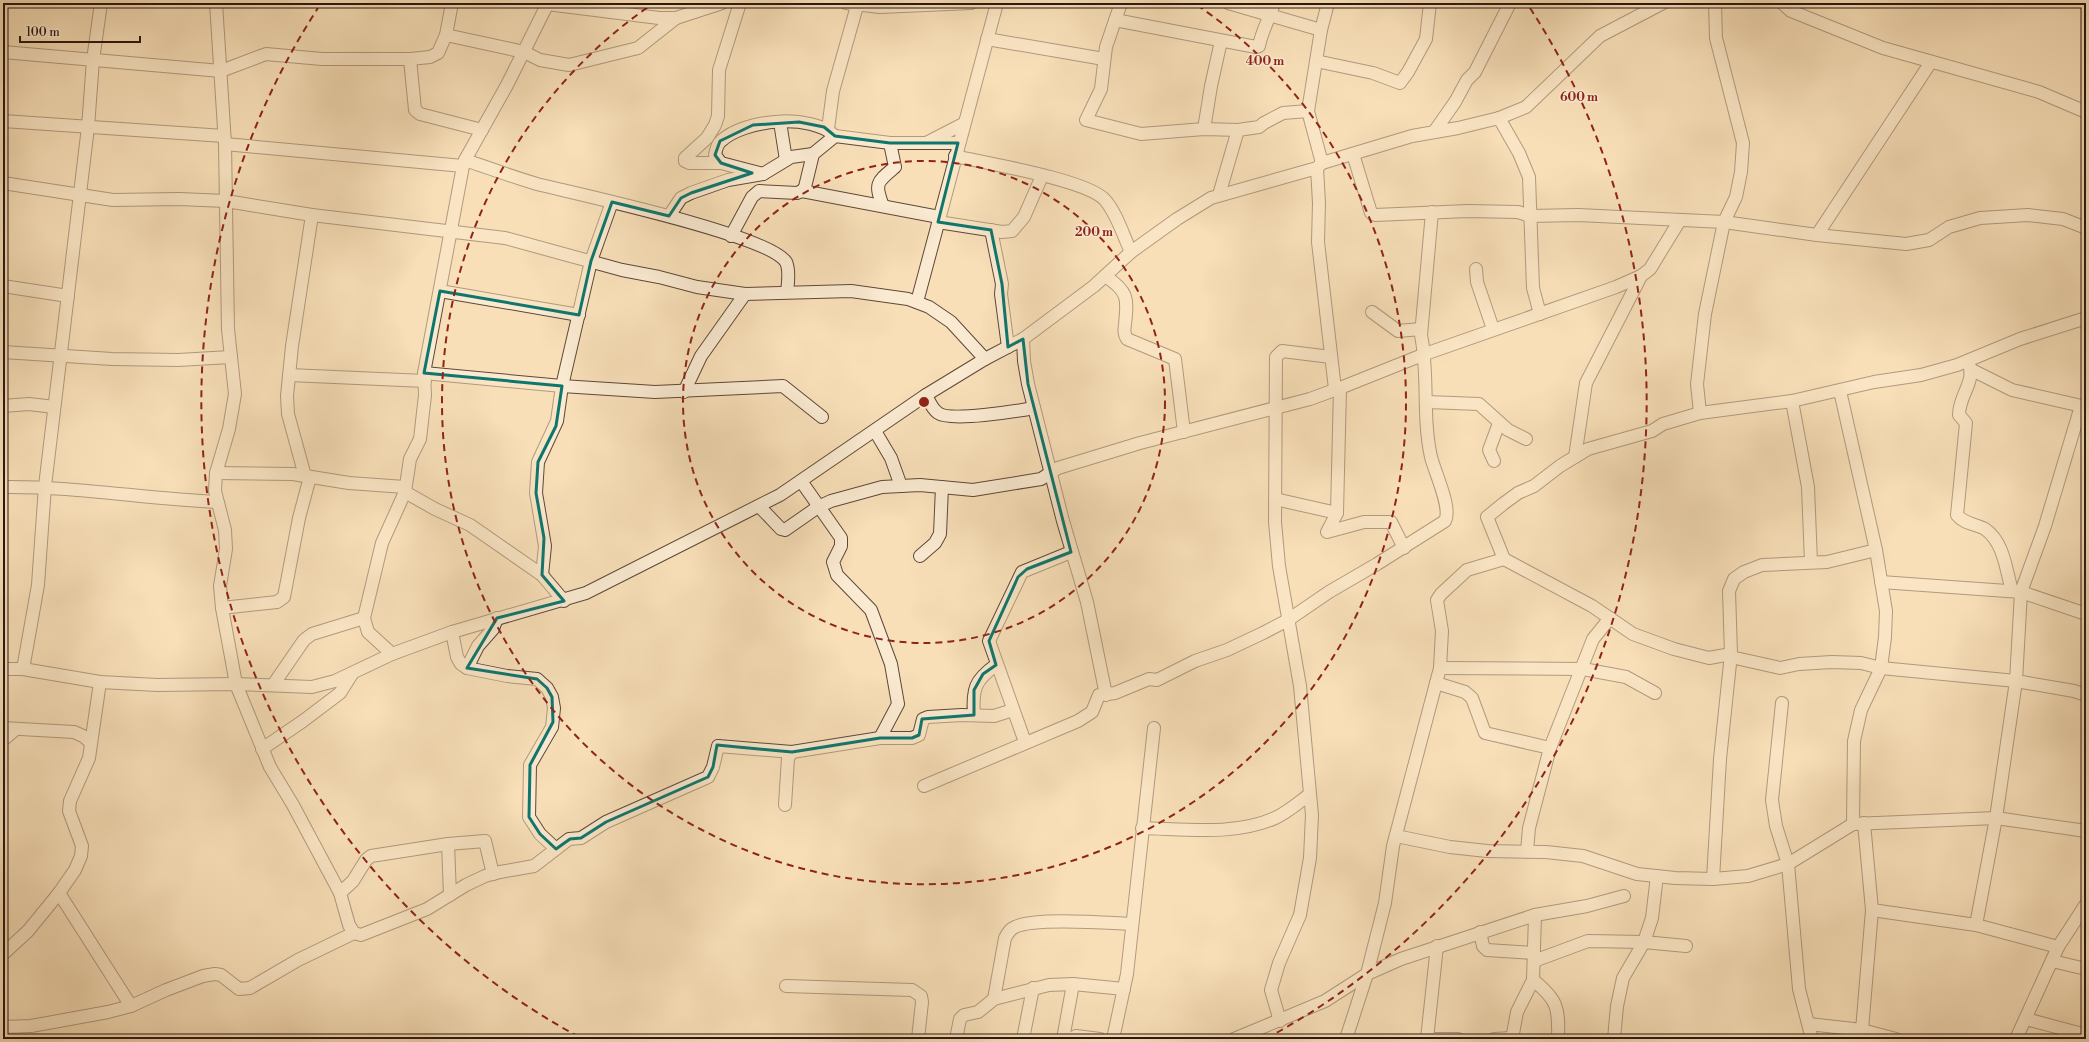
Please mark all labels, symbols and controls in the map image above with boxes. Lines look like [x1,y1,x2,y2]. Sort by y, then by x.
scale bar [20,18,140,44]
text: 100 m [26,25,60,40]
text: 400 m [1246,54,1284,69]
text: 600 m [1560,90,1598,105]
text: 200 m [1075,225,1113,240]
centre of rings [917,395,931,409]

